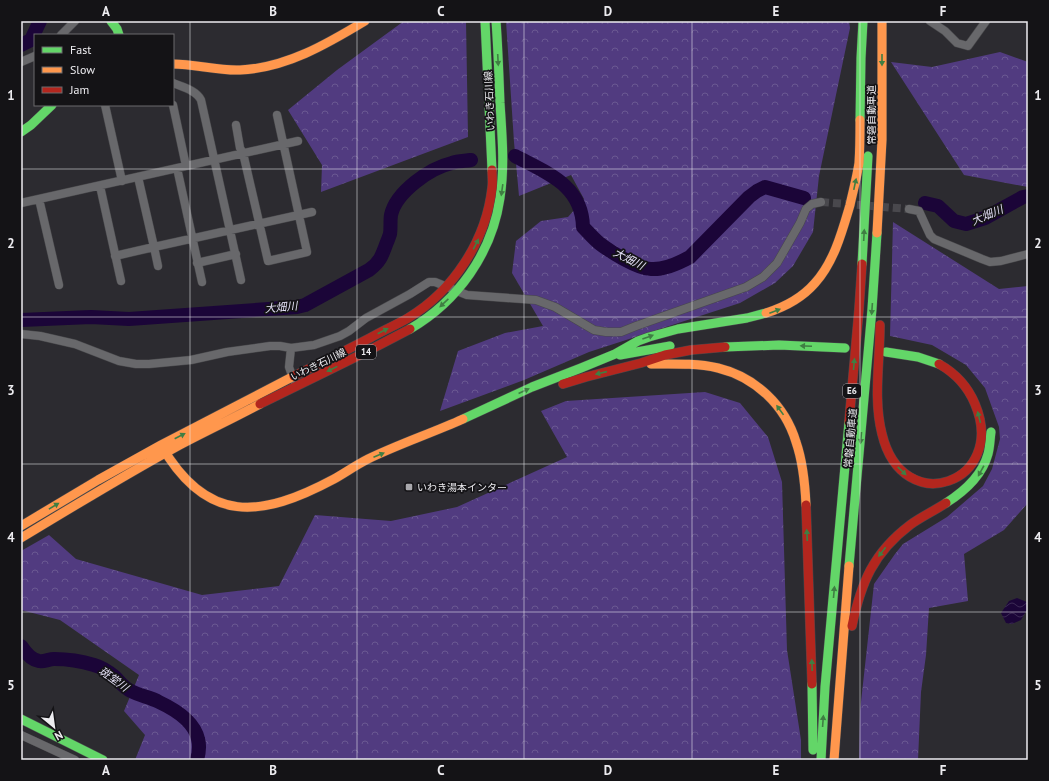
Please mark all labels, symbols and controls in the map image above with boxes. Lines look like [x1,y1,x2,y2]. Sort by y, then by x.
text: A [102,3,110,20]
text: B [269,3,277,20]
text: C [437,3,445,20]
text: D [604,3,612,20]
text: E [773,3,780,20]
text: F [940,3,947,20]
legend [34,34,174,106]
text: Fast [70,42,91,57]
one-way arrow [495,54,502,66]
one-way arrow [879,54,885,67]
text: Slow [70,62,95,77]
street label: いわき石川線 [481,71,498,131]
text: Jam [69,82,89,97]
street label: 常磐自動車道 [865,85,878,145]
text: 1 [7,87,15,104]
text: 1 [1034,87,1042,104]
one-way arrow [853,177,859,190]
one-way arrow [498,184,505,196]
water label: 大畑川 [969,202,1006,228]
one-way arrow [860,229,867,241]
text: 2 [7,235,15,252]
text: 2 [1034,235,1042,252]
one-way arrow [472,238,479,250]
water label: 大畑川 [611,245,648,273]
water label: 大畑川 [264,299,299,315]
one-way arrow [439,299,449,308]
one-way arrow [869,303,876,315]
one-way arrow [769,307,781,313]
one-way arrow [377,328,388,334]
one-way arrow [642,334,654,340]
one-way arrow [799,343,812,349]
street label: いわき石川線 [288,345,348,383]
road number: 14 [356,345,376,359]
one-way arrow [851,358,858,370]
one-way arrow [327,366,338,372]
one-way arrow [594,370,606,376]
text: 3 [7,382,15,399]
text: 3 [1034,382,1042,399]
road number: E6 [843,384,861,398]
one-way arrow [518,388,530,394]
one-way arrow [776,405,784,415]
street label: 常磐自動車道 [841,408,860,468]
one-way arrow [976,411,982,423]
one-way arrow [174,432,186,439]
one-way arrow [858,432,865,445]
one-way arrow [374,452,385,458]
one-way arrow [978,465,984,477]
one-way arrow [897,466,907,476]
place label: いわき湯本インター [417,481,507,494]
marker: いわき湯本インター [404,482,414,492]
one-way arrow [49,502,59,510]
text: 4 [7,529,15,546]
one-way arrow [803,529,810,541]
text: 4 [1034,529,1042,546]
one-way arrow [877,547,886,558]
one-way arrow [830,585,837,598]
one-way arrow [808,659,815,671]
water label: 斑堂川 [97,664,132,695]
text: 5 [7,677,15,694]
text: 5 [1034,677,1042,694]
north arrow [34,707,74,747]
one-way arrow [820,715,827,727]
text: N [52,728,65,744]
text: A [102,762,110,779]
text: B [269,762,277,779]
text: C [437,762,445,779]
text: D [604,762,612,779]
text: E [773,762,780,779]
text: F [940,762,947,779]

